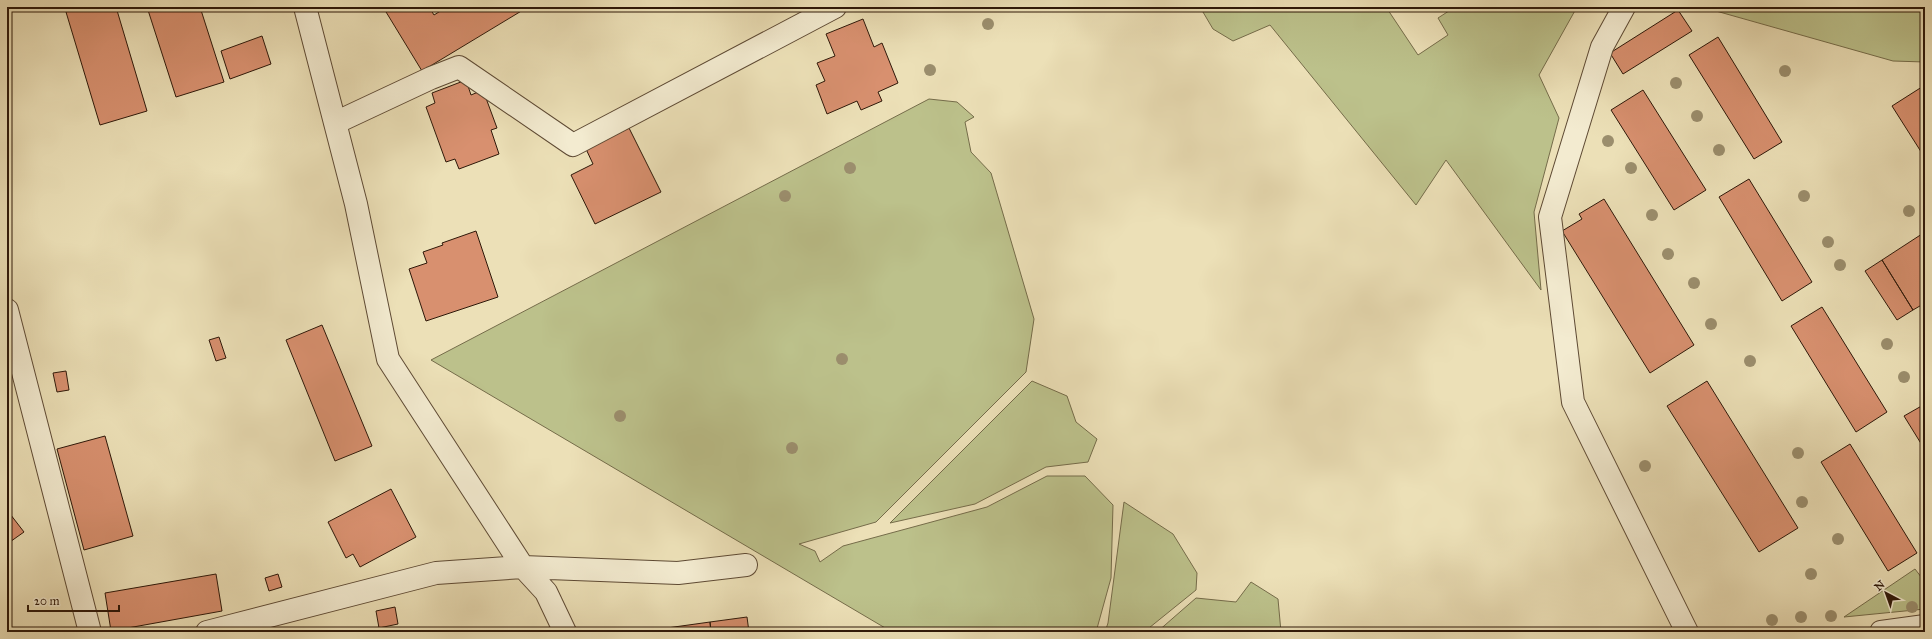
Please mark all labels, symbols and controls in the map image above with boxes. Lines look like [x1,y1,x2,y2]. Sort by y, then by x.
north arrow [1866,573,1906,613]
text: N [1872,577,1888,594]
scale bar [28,587,119,613]
text: 20 m [34,594,60,608]

